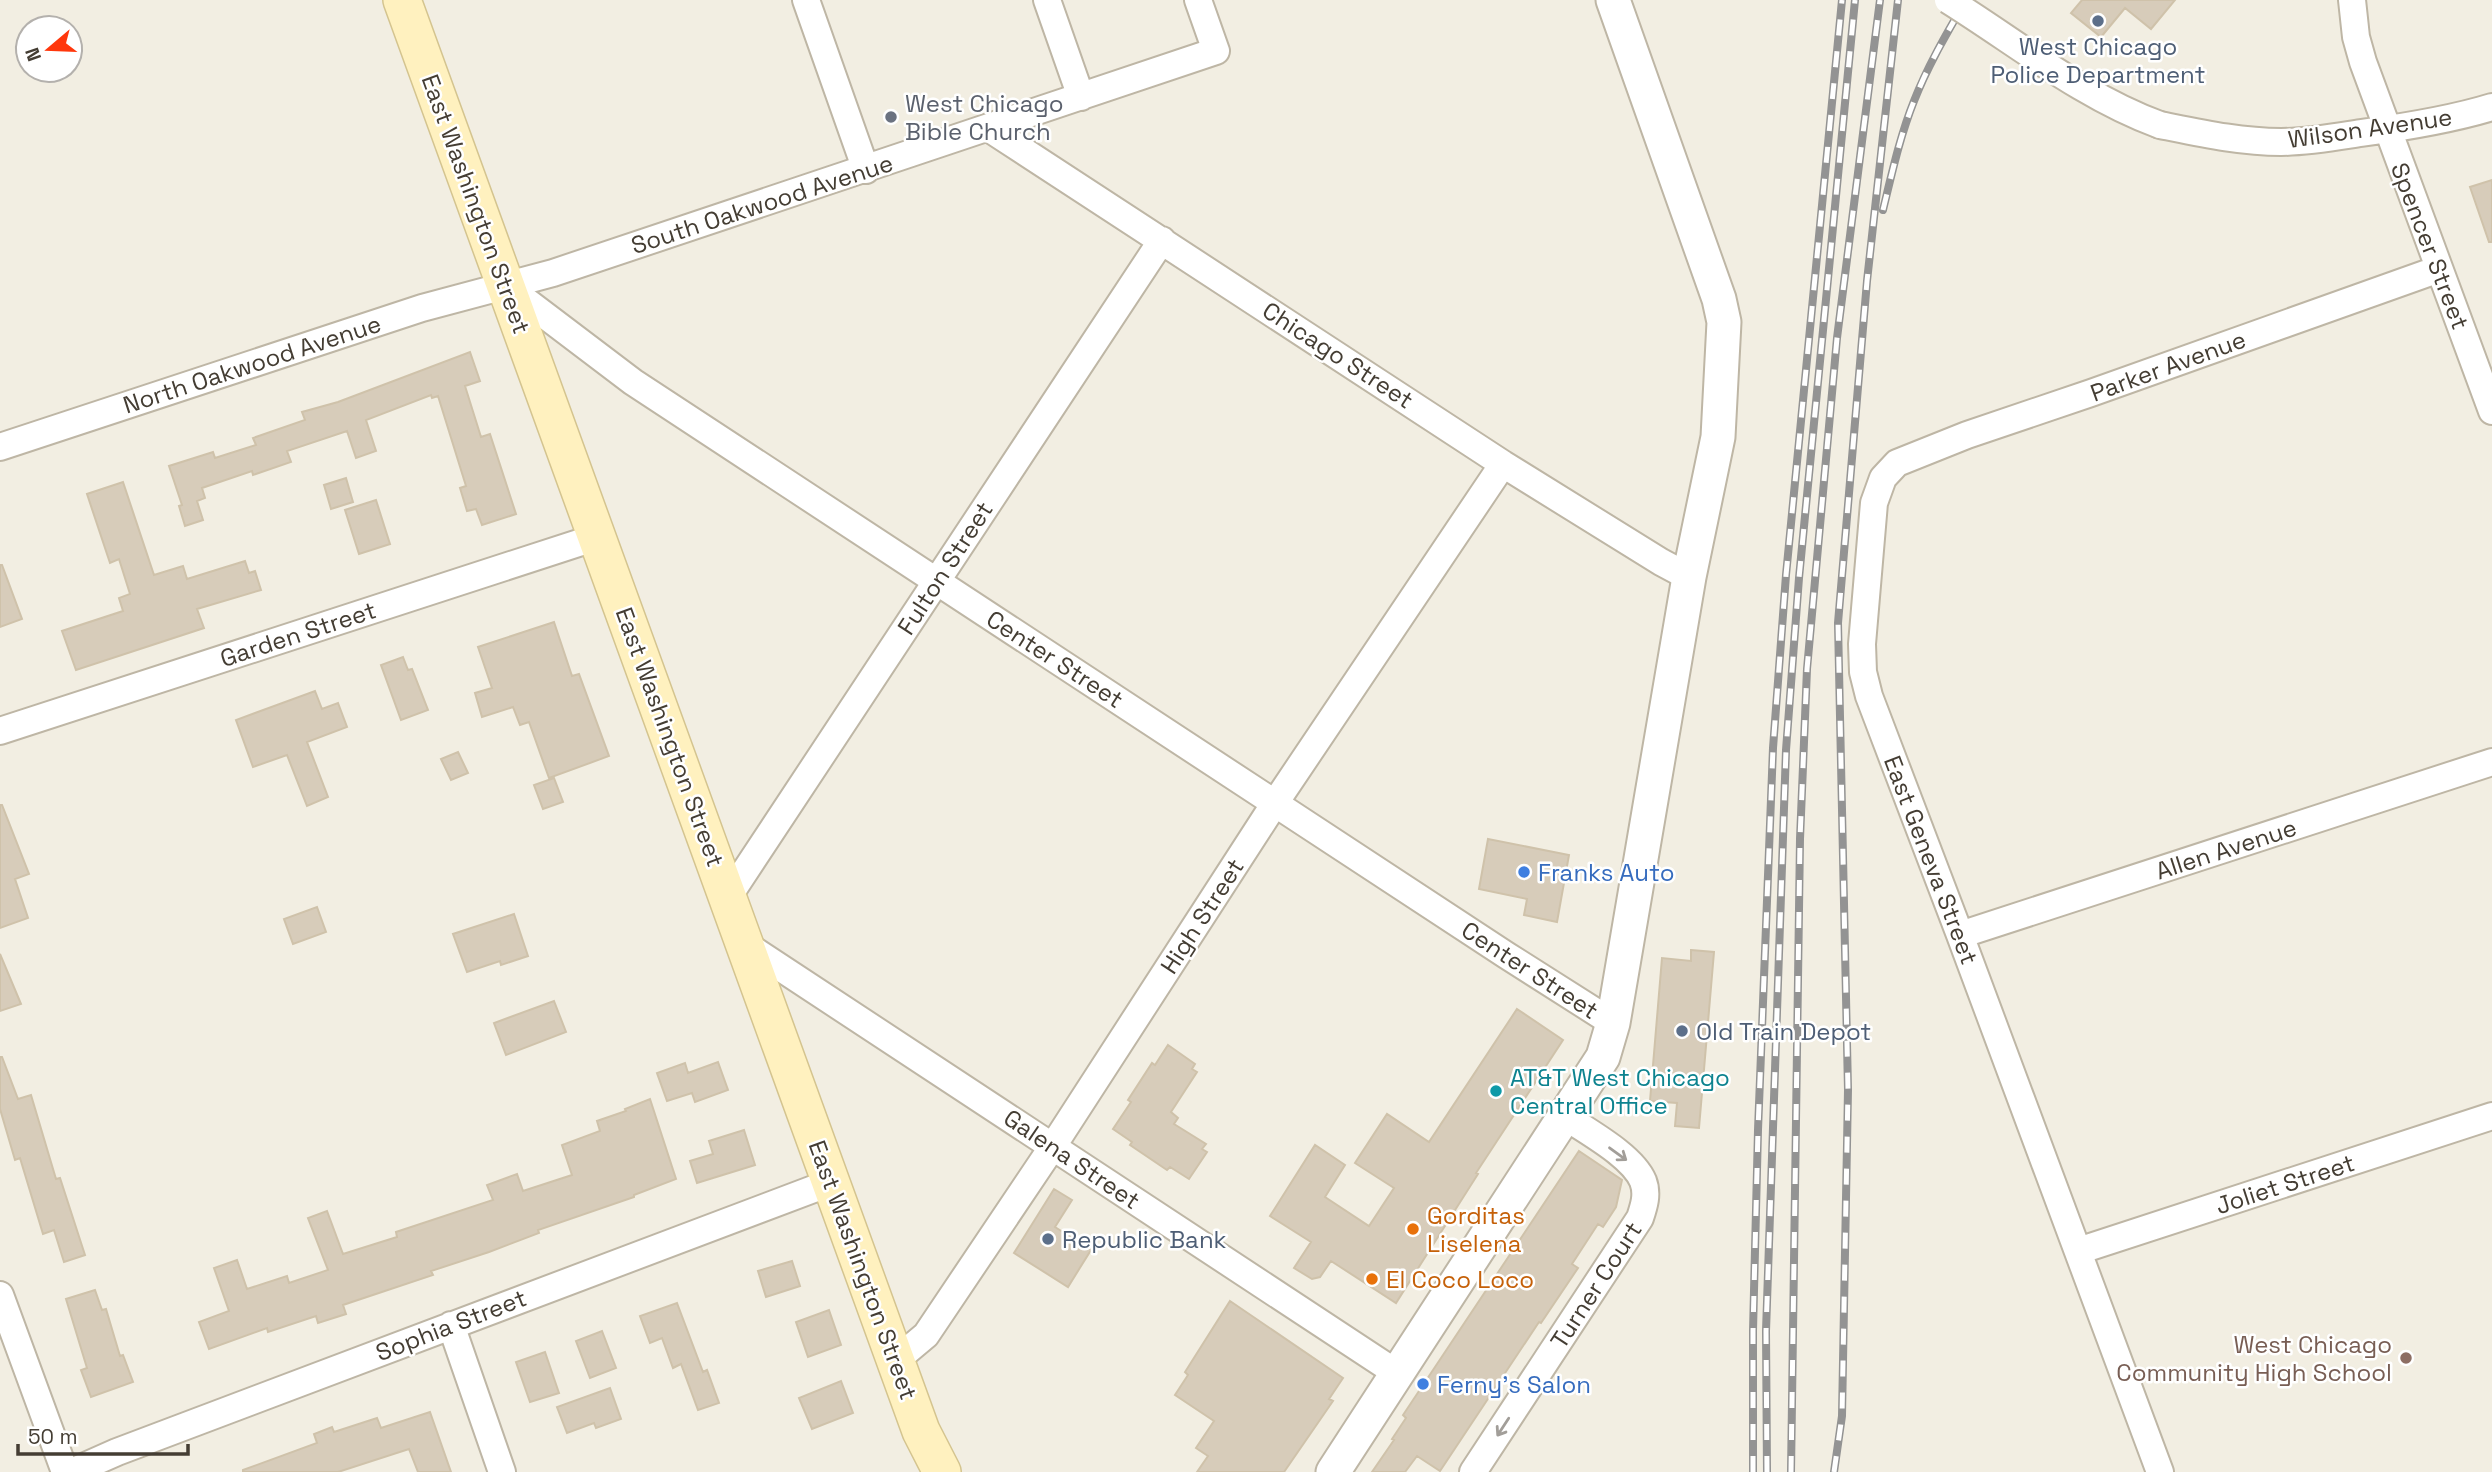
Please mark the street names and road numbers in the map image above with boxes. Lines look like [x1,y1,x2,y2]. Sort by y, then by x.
street label: East Washington Street [415,70,537,338]
street label: Wilson Avenue [2286,101,2454,155]
street label: South Oakwood Avenue [627,147,897,261]
street label: Spencer Street [2384,158,2476,334]
street label: Chicago Street [1257,295,1419,415]
street label: North Oakwood Avenue [119,308,385,420]
street label: Parker Avenue [2086,324,2250,408]
street label: Fulton Street [890,495,1000,641]
street label: Garden Street [216,594,380,674]
street label: East Washington Street [609,603,731,871]
street label: Center Street [981,603,1129,715]
street label: East Geneva Street [1877,751,1985,969]
street label: Allen Avenue [2152,812,2300,886]
street label: High Street [1153,853,1251,979]
street label: Center Street [1456,914,1604,1026]
street label: Galena Street [998,1102,1146,1216]
street label: East Washington Street [802,1136,924,1404]
street label: Joliet Street [2211,1147,2359,1221]
street label: Turner Court [1543,1216,1649,1354]
street label: Sophia Street [371,1282,531,1368]

